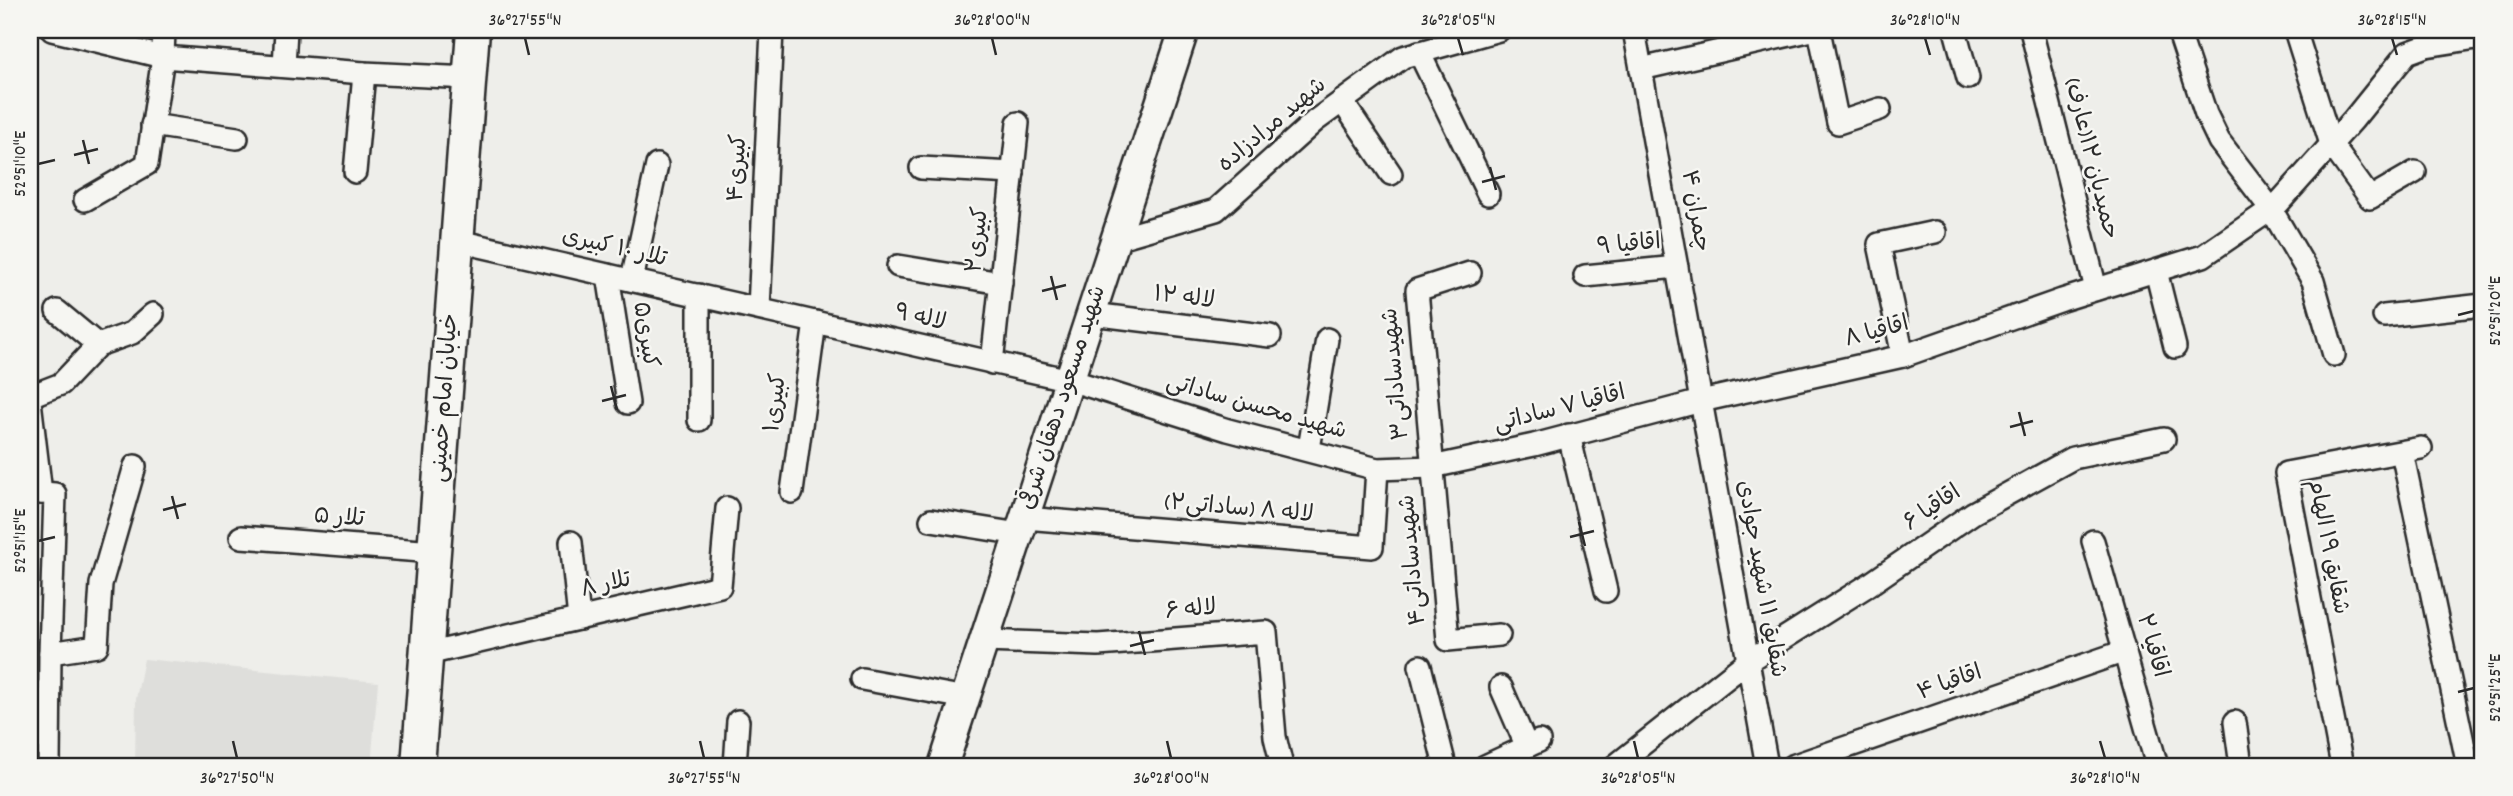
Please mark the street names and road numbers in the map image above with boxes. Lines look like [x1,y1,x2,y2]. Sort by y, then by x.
street label: شهید مرادزاده [1211,71,1335,181]
street label: حمیدیان ۱۲(عارف) [2054,75,2126,243]
street label: کبیری۴ [721,133,757,203]
street label: چمران ۴ [1671,168,1717,254]
street label: کبیری۲ [959,205,999,275]
street label: تلار ۱۰ کبیری [558,221,670,277]
street label: اقاقیا ۹ [1596,227,1662,265]
street label: لاله ۱۲ [1151,279,1217,319]
street label: شهید مسعود دهقان شرقی [1011,281,1116,514]
street label: لاله ۹ [891,297,949,341]
street label: کبیری۵ [622,300,666,371]
street label: شهیدساداتی۳ [1375,306,1419,442]
street label: اقاقیا ۸ [1841,309,1913,357]
street label: خیابان امام خمینی [424,312,468,484]
street label: شهید محسن ساداتی [1162,366,1350,450]
street label: کبیری۱ [757,372,797,434]
street label: اقاقیا ۷ ساداتی [1491,378,1629,442]
street label: شقایق ۱۹ الهام [2298,476,2356,618]
street label: شقایق ۱۱ شهید جوادی [1726,478,1794,680]
street label: اقاقیا ۶ [1897,478,1969,540]
street label: لاله ۸ (ساداتی۲) [1163,487,1315,533]
street label: شهیدساداتی۴ [1392,493,1436,627]
street label: تلار ۵ [312,501,366,537]
street label: تلار ۸ [577,564,635,608]
street label: لاله ۶ [1164,592,1218,630]
street label: اقاقیا ۲ [2126,610,2176,682]
street label: اقاقیا ۴ [1913,658,1987,710]

